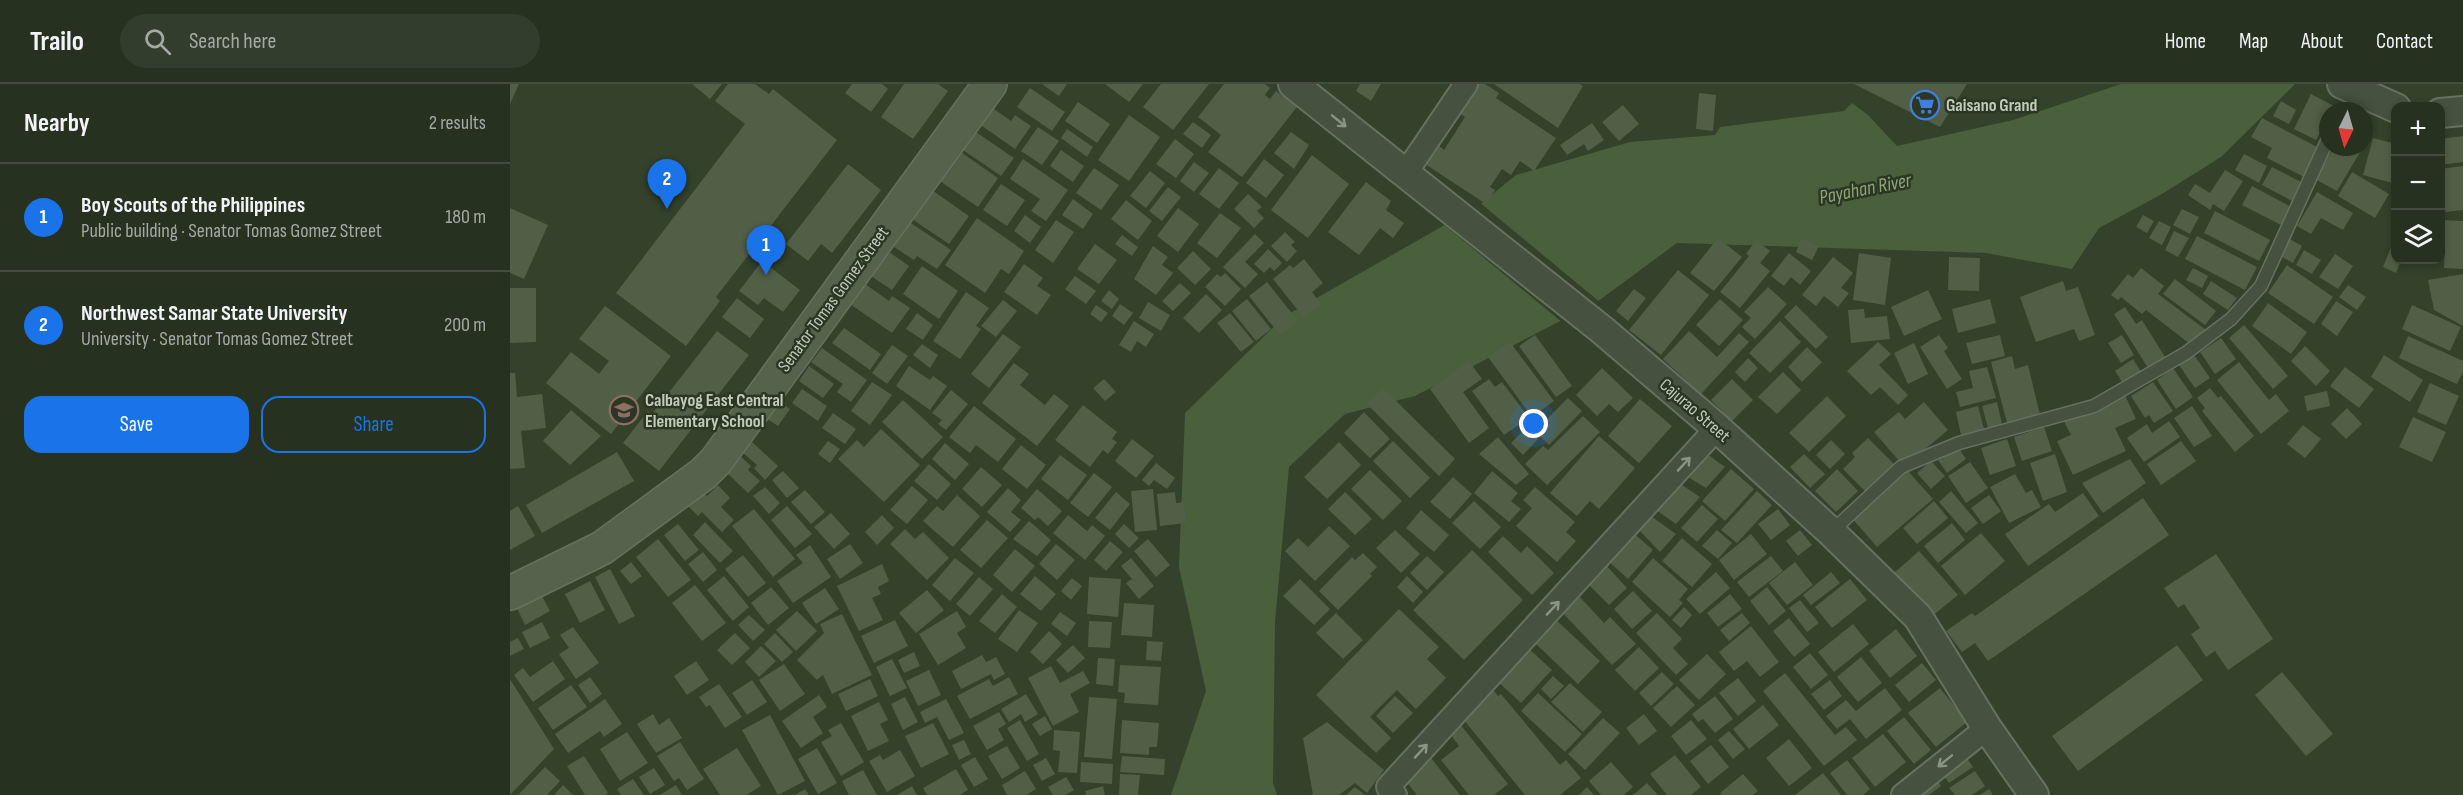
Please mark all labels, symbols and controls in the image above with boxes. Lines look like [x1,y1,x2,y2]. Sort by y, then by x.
search box [120,14,540,68]
text: Trailo [30,25,84,58]
icon: search [141,25,174,58]
text: Search here [189,28,276,55]
text: Home [2165,29,2206,54]
text: Map [2239,29,2268,54]
text: About [2301,29,2343,54]
text: Contact [2376,29,2433,54]
supermarket icon: Gaisano Grand [1909,89,1941,121]
place label: Gaisano Grand [1946,95,2037,116]
north arrow [2319,102,2373,156]
map controls [2391,102,2445,264]
button: + [2391,102,2445,156]
text: Nearby [24,108,90,139]
text: 2 results [429,111,486,135]
one-way arrow [1331,114,1347,127]
button: − [2391,156,2445,210]
pin: 2 [648,160,686,209]
water label: Payahan River [1817,168,1915,210]
text: Boy Scouts of the Philippines [81,192,305,219]
text: 1 [40,205,47,229]
text: 180 m [445,205,486,229]
button: layers [2391,210,2445,264]
text: Public building · Senator Tomas Gomez Street [81,219,382,243]
street label: Senator Tomas Gomez Street [774,222,893,376]
pin: 1 [746,226,786,275]
text: Northwest Samar State University [81,300,347,327]
text: 2 [39,313,48,337]
text: 200 m [444,313,486,337]
text: University · Senator Tomas Gomez Street [81,327,353,351]
street label: Cajurao Street [1655,374,1734,447]
place label: Calbayog East Central Elementary School [645,390,783,432]
school or university icon: Calbayog East Central Elementary School [608,394,640,426]
button: Save [24,396,249,453]
button: Share [261,396,486,453]
your location [1519,409,1548,438]
one-way arrow [1677,457,1691,472]
one-way arrow [1545,601,1559,616]
one-way arrow [1414,744,1428,759]
one-way arrow [1937,755,1953,768]

